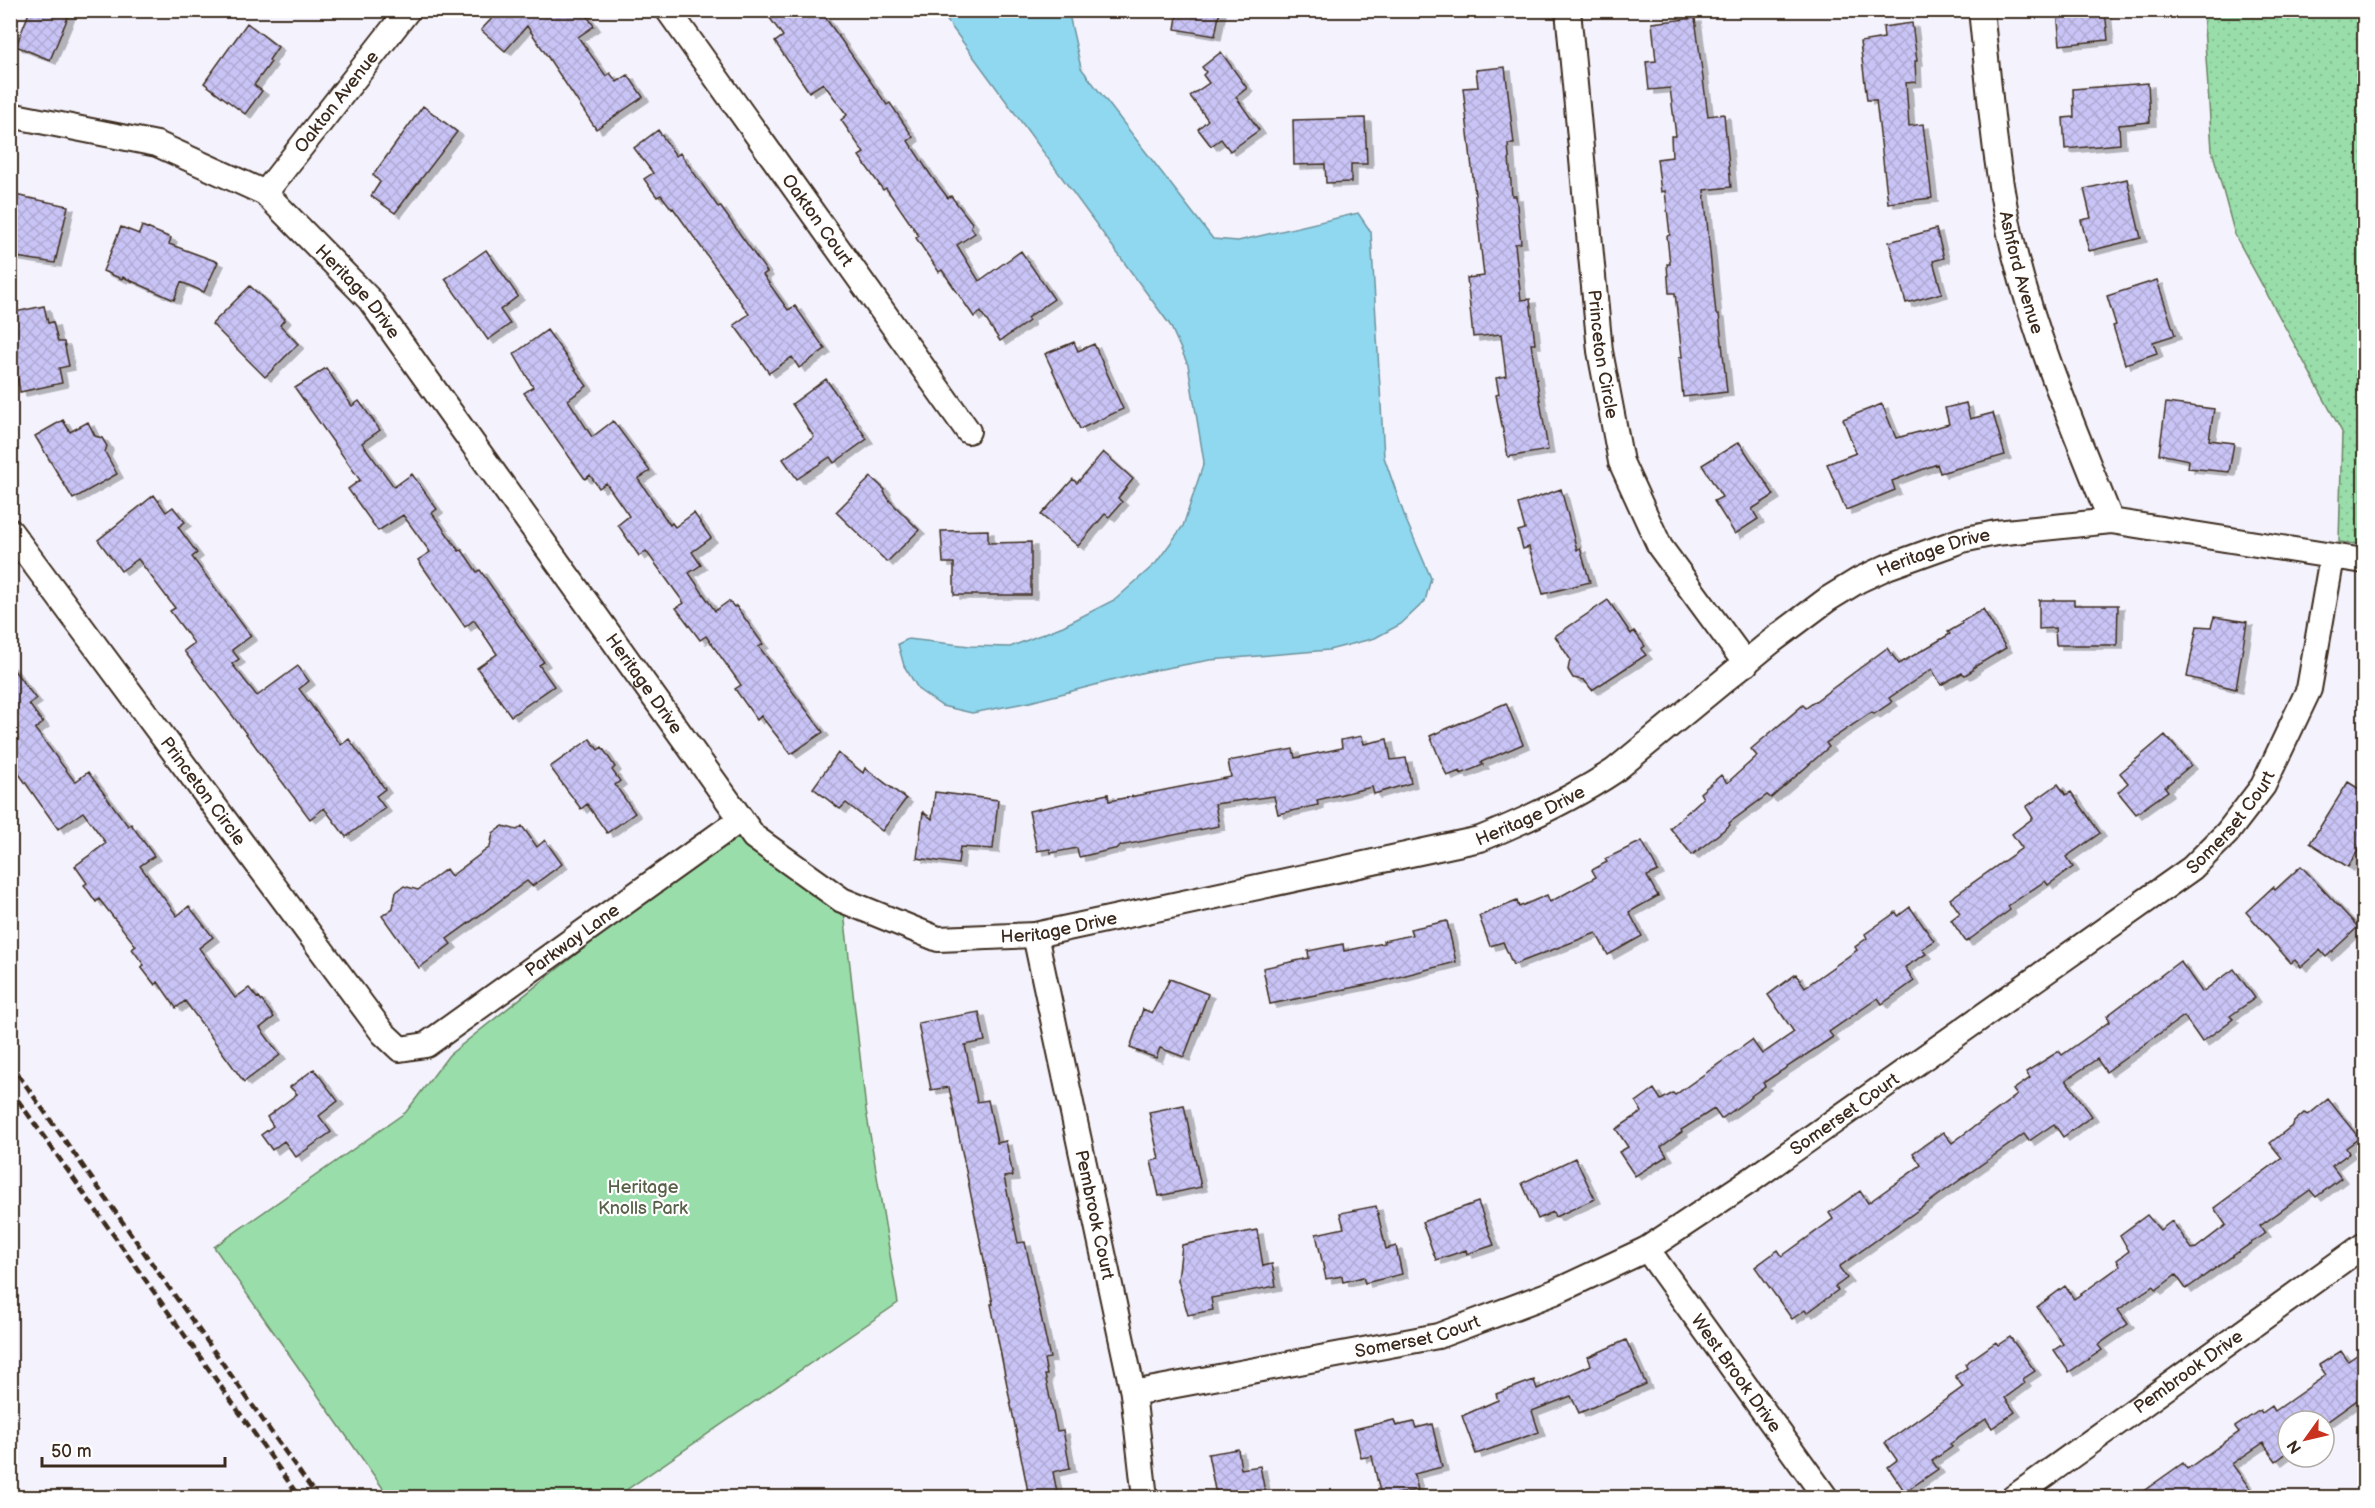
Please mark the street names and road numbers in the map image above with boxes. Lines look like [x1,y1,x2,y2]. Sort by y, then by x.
street label: Oakton Avenue [290,46,383,157]
street label: Oakton Court [777,170,858,271]
street label: Ashford Avenue [1995,209,2048,337]
street label: Heritage Drive [311,241,404,343]
street label: Princeton Circle [1583,289,1623,421]
street label: Heritage Drive [1874,524,1992,581]
street label: Heritage Drive [601,630,687,738]
street label: Princeton Circle [156,733,250,850]
street label: Somerset Court [2182,767,2280,879]
street label: Heritage Drive [1473,781,1589,851]
street label: Parkway Lane [521,899,624,981]
street label: Heritage Drive [1000,908,1119,947]
street label: Somerset Court [1786,1069,1904,1160]
street label: Pembrook Court [1070,1148,1119,1282]
street label: West Brook Drive [1686,1310,1786,1437]
street label: Somerset Court [1353,1311,1483,1362]
street label: Pembrook Drive [2130,1326,2247,1418]

